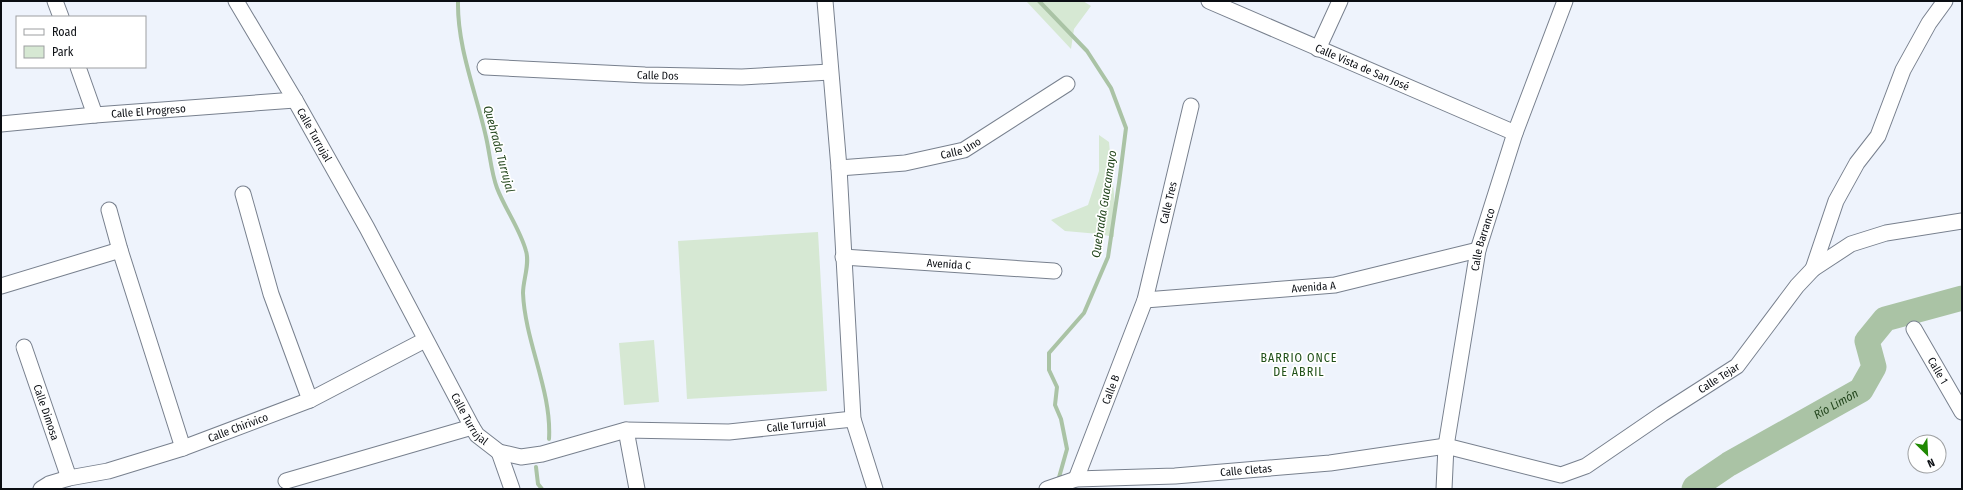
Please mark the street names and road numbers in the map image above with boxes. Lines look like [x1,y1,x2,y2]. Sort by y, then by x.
street label: Calle Vista de San José [1313,42,1411,94]
street label: Calle Dos [637,69,679,83]
street label: Calle El Progreso [111,102,186,121]
street label: Calle Turrujal [294,106,334,164]
street label: Calle Uno [939,135,984,162]
street label: Calle Tres [1157,180,1180,225]
street label: Calle Barranco [1469,206,1498,272]
street label: Avenida C [926,257,972,272]
street label: Avenida A [1291,279,1336,295]
street label: Calle 1 [1925,355,1950,387]
street label: Calle Tejar [1696,360,1742,396]
street label: Calle B [1099,373,1123,406]
street label: Calle Dimosa [30,383,62,442]
street label: Calle Turrujal [448,391,490,448]
street label: Calle Chirivico [206,410,270,445]
street label: Calle Turrujal [766,416,826,435]
street label: Calle Cletas [1220,462,1273,479]

